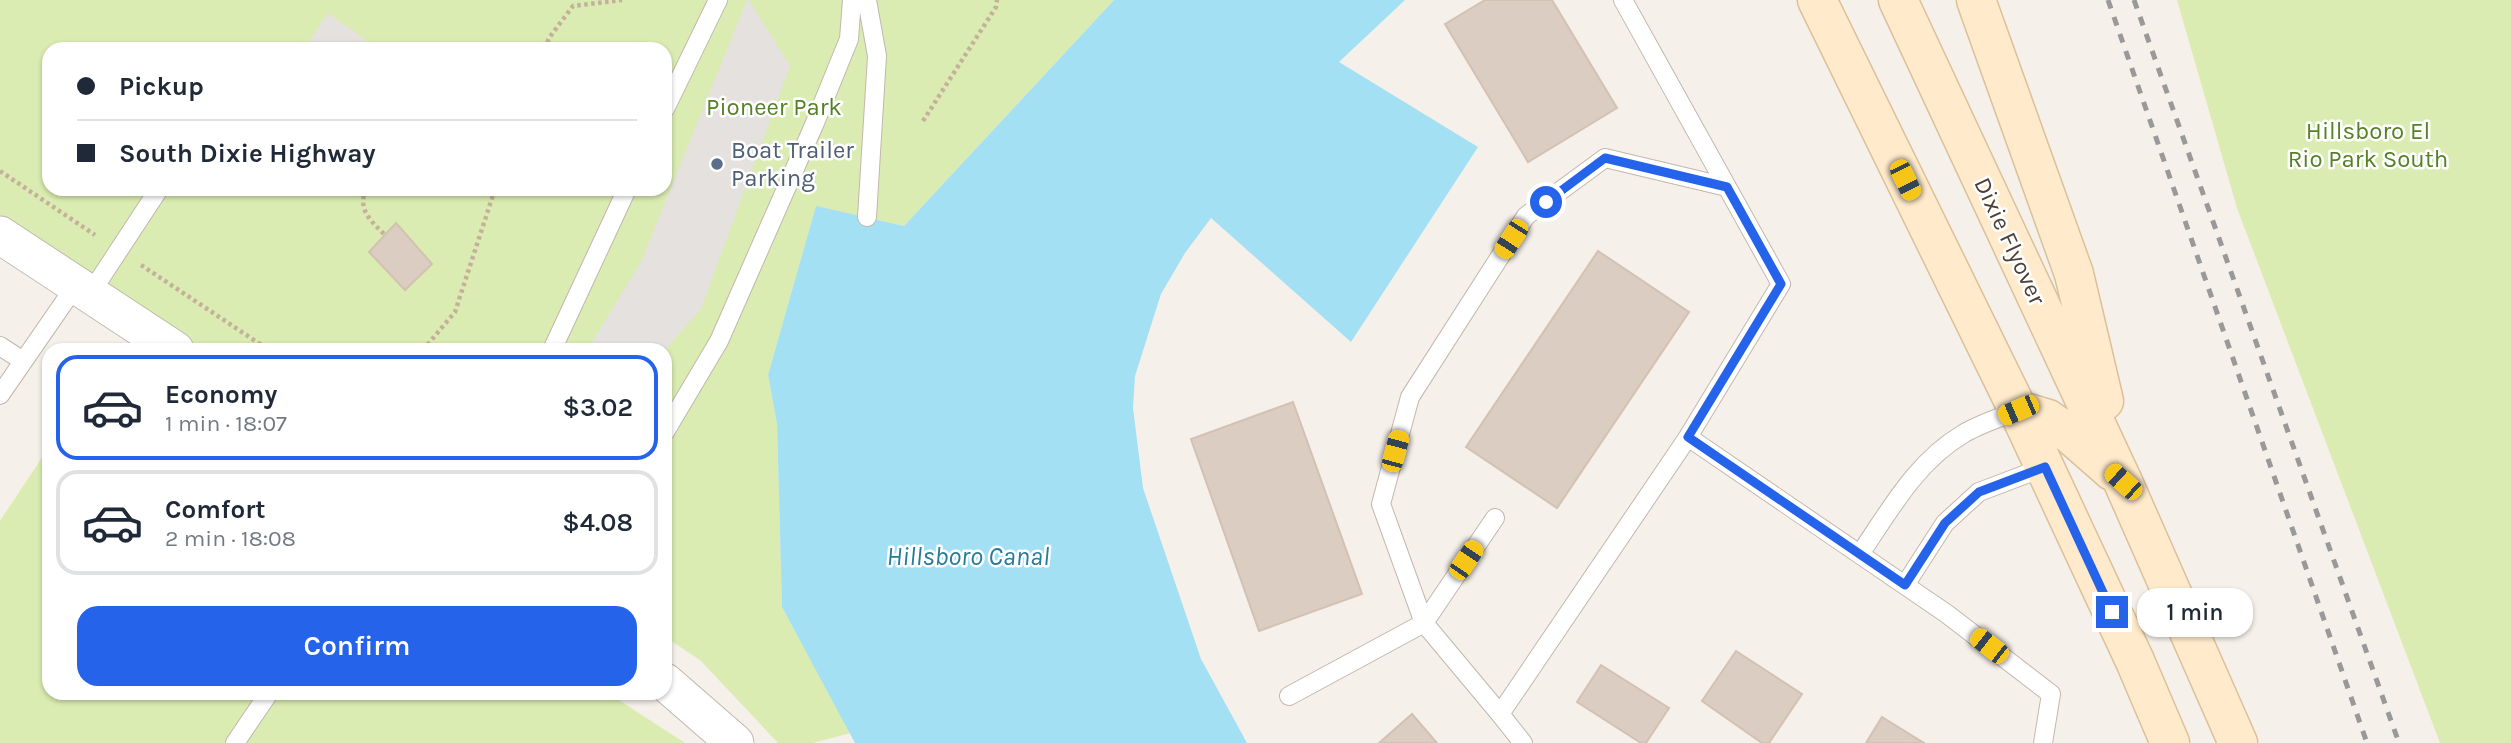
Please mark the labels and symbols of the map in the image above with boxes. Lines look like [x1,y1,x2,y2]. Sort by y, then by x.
park label: Pioneer Park [706,93,842,121]
park label: Hillsboro El Rio Park South [2288,117,2448,173]
place label: Boat Trailer Parking [731,136,854,192]
marker: Boat Trailer Parking [709,156,725,172]
car [1887,157,1924,203]
street label: Dixie Flyover [1968,173,2052,309]
route start [1530,186,1562,218]
car [1491,216,1532,262]
car [1995,392,2042,428]
car [1380,428,1411,474]
car [2101,460,2146,504]
car [1446,537,1487,583]
water label: Hillsboro Canal [887,541,1049,572]
callout: 1 min [2136,588,2252,636]
route end [2096,596,2128,628]
car [1966,625,2013,667]

